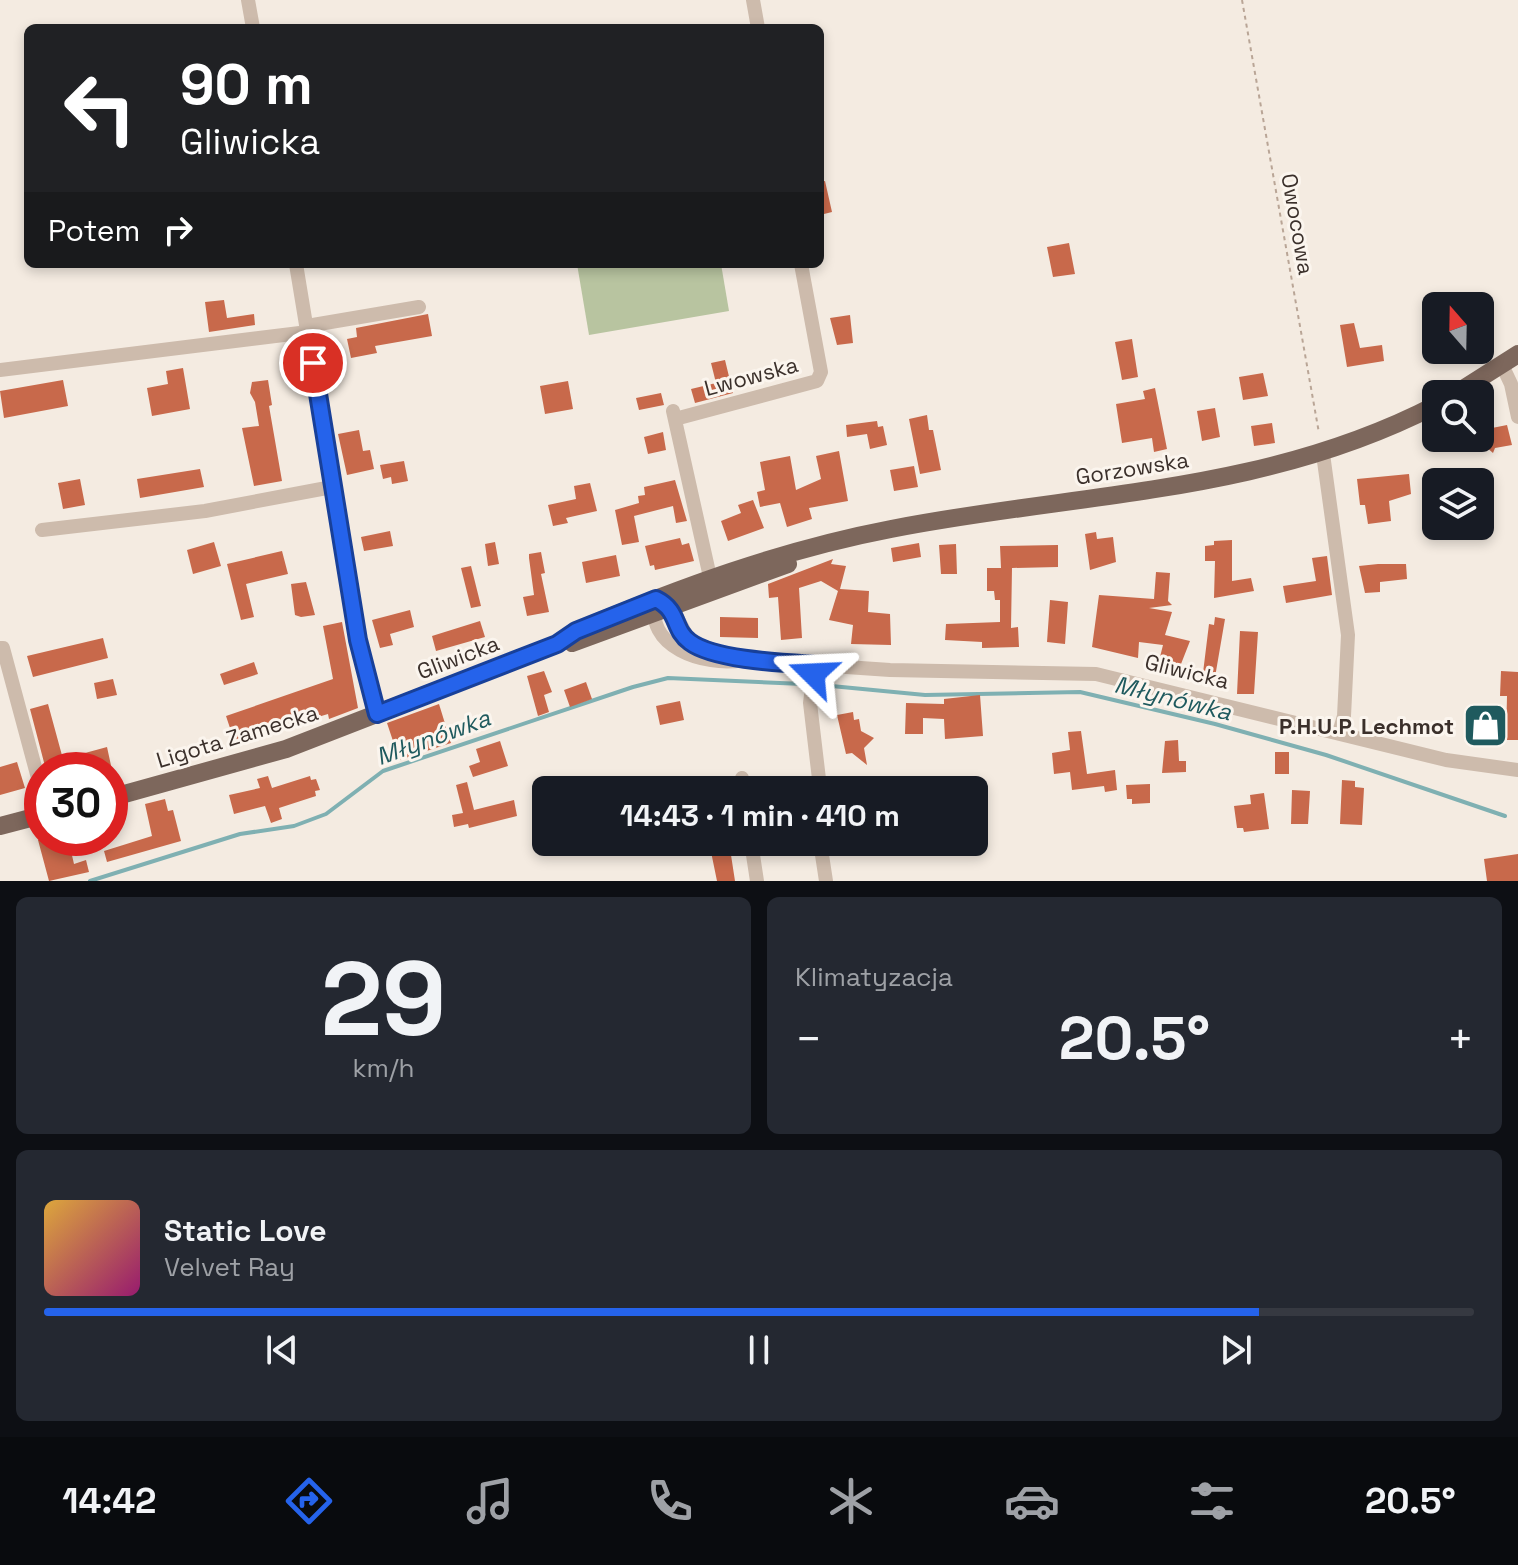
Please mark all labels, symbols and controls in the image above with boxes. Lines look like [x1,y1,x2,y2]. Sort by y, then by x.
text: 90 m [180,49,313,120]
icon: left [48,56,152,160]
text: Gliwicka [180,119,320,165]
street label: Owocowa [1275,171,1321,277]
icon: right [156,208,200,252]
text: Potem [48,211,140,250]
north arrow [1422,292,1494,364]
map controls [1422,292,1494,540]
pin [279,329,347,397]
icon: arrive [291,341,335,385]
street label: Lwowska [701,350,801,402]
button: search [1422,380,1494,452]
street label: Gorzowska [1073,445,1191,491]
button: layers [1422,468,1494,540]
street label: Gliwicka [413,628,503,685]
position arrow [771,632,855,716]
street label: Gliwicka [1142,647,1232,695]
water label: Młynówka [1111,669,1235,728]
street label: Ligota Zamecka [153,698,322,774]
water label: Młynówka [372,702,495,772]
shop icon: P.H.U.P. Lechmot [1461,702,1509,750]
place label: P.H.U.P. Lechmot [1279,712,1454,740]
speed limit sign: 30 [24,752,128,856]
text: 14:43 · 1 min · 410 m [620,796,900,835]
text: 29 [321,933,446,1065]
text: Klimatyzacja [795,960,953,994]
text: 20.5° [1059,1000,1210,1077]
text: − [795,1011,822,1067]
text: + [1447,1011,1474,1067]
text: km/h [353,1051,414,1085]
text: Static Love [164,1211,327,1250]
text: Velvet Ray [164,1250,295,1284]
icon: previous [260,1328,304,1372]
icon: pause [737,1328,781,1372]
icon: next [1214,1328,1258,1372]
icon: directions [281,1473,337,1529]
icon: music [462,1473,518,1529]
icon: phone [642,1473,698,1529]
icon: climate [823,1473,879,1529]
icon: car [1004,1473,1060,1529]
icon: filters [1184,1473,1240,1529]
text: 14:42 [62,1478,157,1524]
text: 20.5° [1365,1478,1456,1524]

